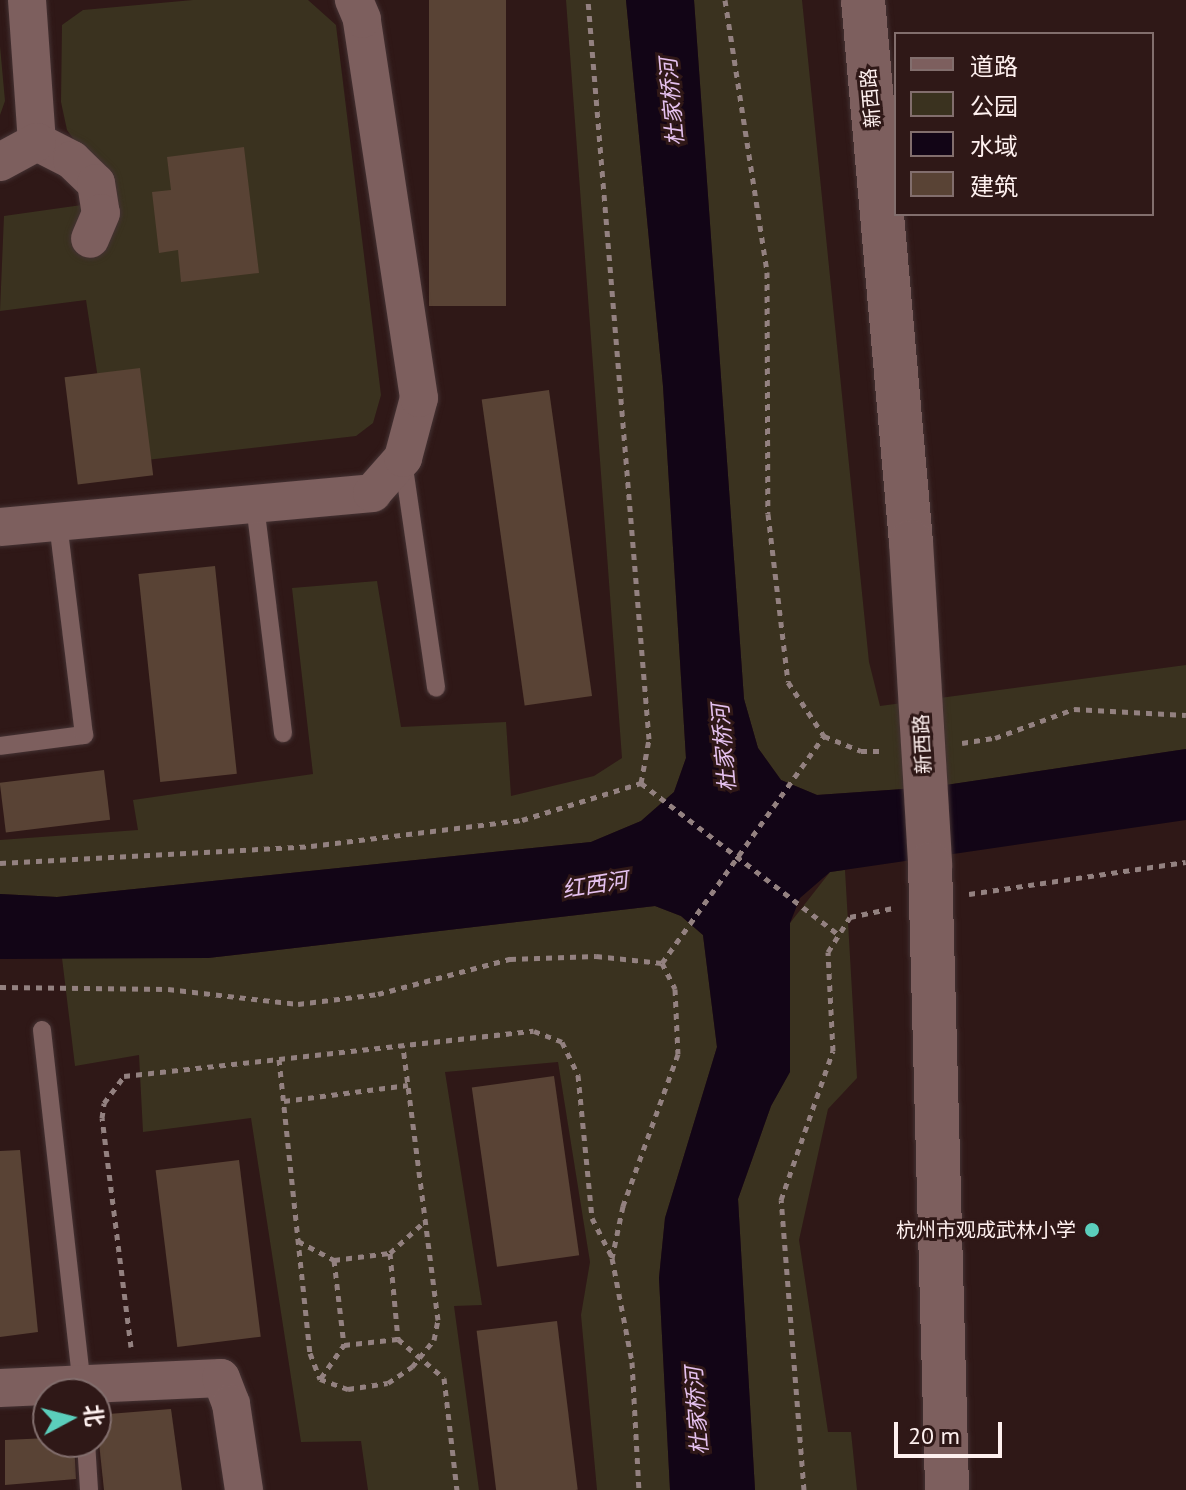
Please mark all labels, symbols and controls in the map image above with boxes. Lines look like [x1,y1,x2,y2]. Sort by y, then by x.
legend [894,32,1154,216]
text: 道路 [970,51,1018,82]
water label: 杜家桥河 [655,57,689,147]
street label: 新西路 [856,67,886,129]
text: 公园 [970,91,1018,122]
text: 水域 [970,131,1018,162]
text: 建筑 [970,171,1018,202]
water label: 杜家桥河 [707,703,741,793]
street label: 新西路 [909,713,937,775]
water label: 红西河 [560,867,630,903]
place label: 杭州市观成武林小学 [896,1218,1076,1242]
marker: 杭州市观成武林小学 [1083,1221,1101,1239]
water label: 杜家桥河 [681,1366,713,1456]
north arrow [32,1378,112,1458]
text: 北 [79,1403,109,1428]
scale bar [898,1406,1006,1456]
text: 20 m [908,1420,960,1451]

